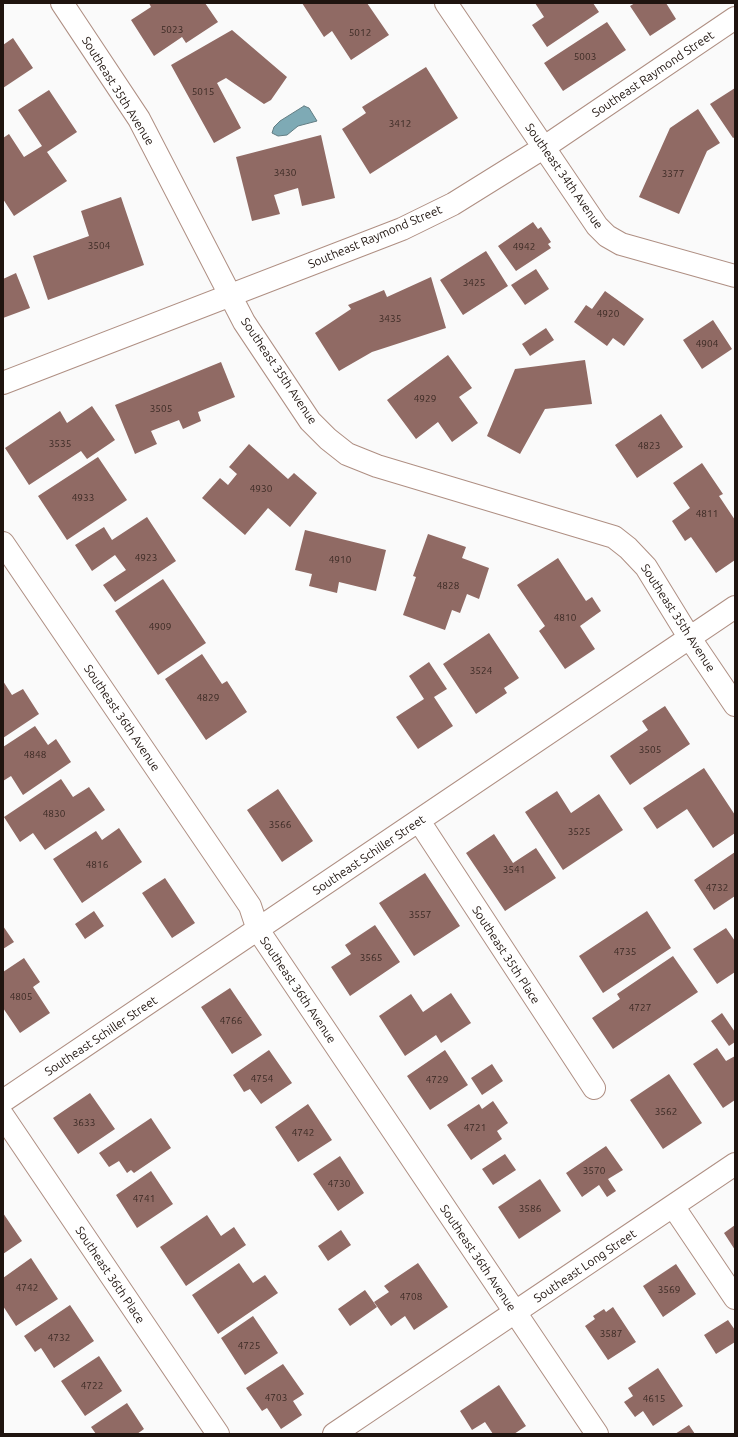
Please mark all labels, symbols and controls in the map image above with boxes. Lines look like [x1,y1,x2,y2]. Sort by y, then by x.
house number: 5023 [161,24,183,36]
house number: 5012 [349,27,371,39]
street label: Southeast Raymond Street [589,28,717,120]
street label: Southeast 35th Avenue [79,34,157,148]
house number: 5003 [574,51,596,63]
house number: 5015 [192,86,214,98]
house number: 3412 [389,118,411,130]
street label: Southeast 34th Avenue [522,120,606,232]
house number: 3430 [274,167,296,179]
house number: 3377 [662,168,684,180]
street label: Southeast Raymond Street [306,202,444,272]
house number: 3504 [88,240,110,252]
house number: 4942 [513,241,535,253]
house number: 3425 [463,277,485,289]
house number: 4920 [597,308,619,320]
house number: 3435 [379,313,401,325]
street label: Southeast 35th Avenue [238,315,320,427]
house number: 4904 [696,338,718,350]
house number: 4929 [414,393,436,405]
house number: 3505 [150,403,172,415]
house number: 3535 [49,438,71,450]
house number: 4823 [638,440,660,452]
house number: 4930 [250,483,272,495]
house number: 4933 [72,492,94,504]
house number: 4811 [696,508,718,520]
house number: 4923 [135,552,157,564]
house number: 4910 [329,554,351,566]
street label: Southeast 35th Avenue [638,561,718,675]
house number: 4828 [437,580,459,592]
house number: 4810 [554,612,576,624]
house number: 4909 [149,621,171,633]
street label: Southeast 36th Avenue [81,662,163,774]
house number: 3524 [470,665,492,677]
house number: 4829 [197,692,219,704]
house number: 3505 [639,744,661,756]
house number: 4848 [24,749,46,761]
house number: 4830 [43,808,65,820]
street label: Southeast Schiller Street [310,812,428,898]
house number: 3566 [269,819,291,831]
house number: 3525 [568,826,590,838]
house number: 4816 [86,859,108,871]
house number: 3541 [503,864,525,876]
house number: 4732 [706,882,728,894]
street label: Southeast 35th Place [469,903,543,1007]
house number: 3557 [409,909,431,921]
street label: Southeast 36th Avenue [257,934,339,1046]
house number: 4735 [614,946,636,958]
house number: 3565 [360,952,382,964]
house number: 4805 [10,991,32,1003]
street label: Southeast Schiller Street [42,993,160,1079]
house number: 4727 [629,1002,651,1014]
house number: 4766 [220,1015,242,1027]
house number: 4754 [251,1073,273,1085]
house number: 4729 [426,1074,448,1086]
house number: 3562 [655,1106,677,1118]
house number: 3633 [73,1117,95,1129]
house number: 4721 [464,1122,486,1134]
house number: 4742 [292,1127,314,1139]
house number: 3570 [583,1165,605,1177]
house number: 4730 [328,1178,350,1190]
house number: 4741 [133,1193,155,1205]
street label: Southeast 36th Avenue [437,1202,519,1314]
house number: 3586 [519,1203,541,1215]
street label: Southeast 36th Place [72,1224,148,1326]
street label: Southeast Long Street [531,1226,639,1306]
house number: 4742 [16,1282,38,1294]
house number: 3569 [658,1284,680,1296]
house number: 4708 [400,1291,422,1303]
house number: 3587 [600,1328,622,1340]
house number: 4732 [48,1332,70,1344]
house number: 4725 [238,1340,260,1352]
house number: 4722 [81,1380,103,1392]
house number: 4703 [265,1392,287,1404]
house number: 4615 [643,1393,665,1405]

